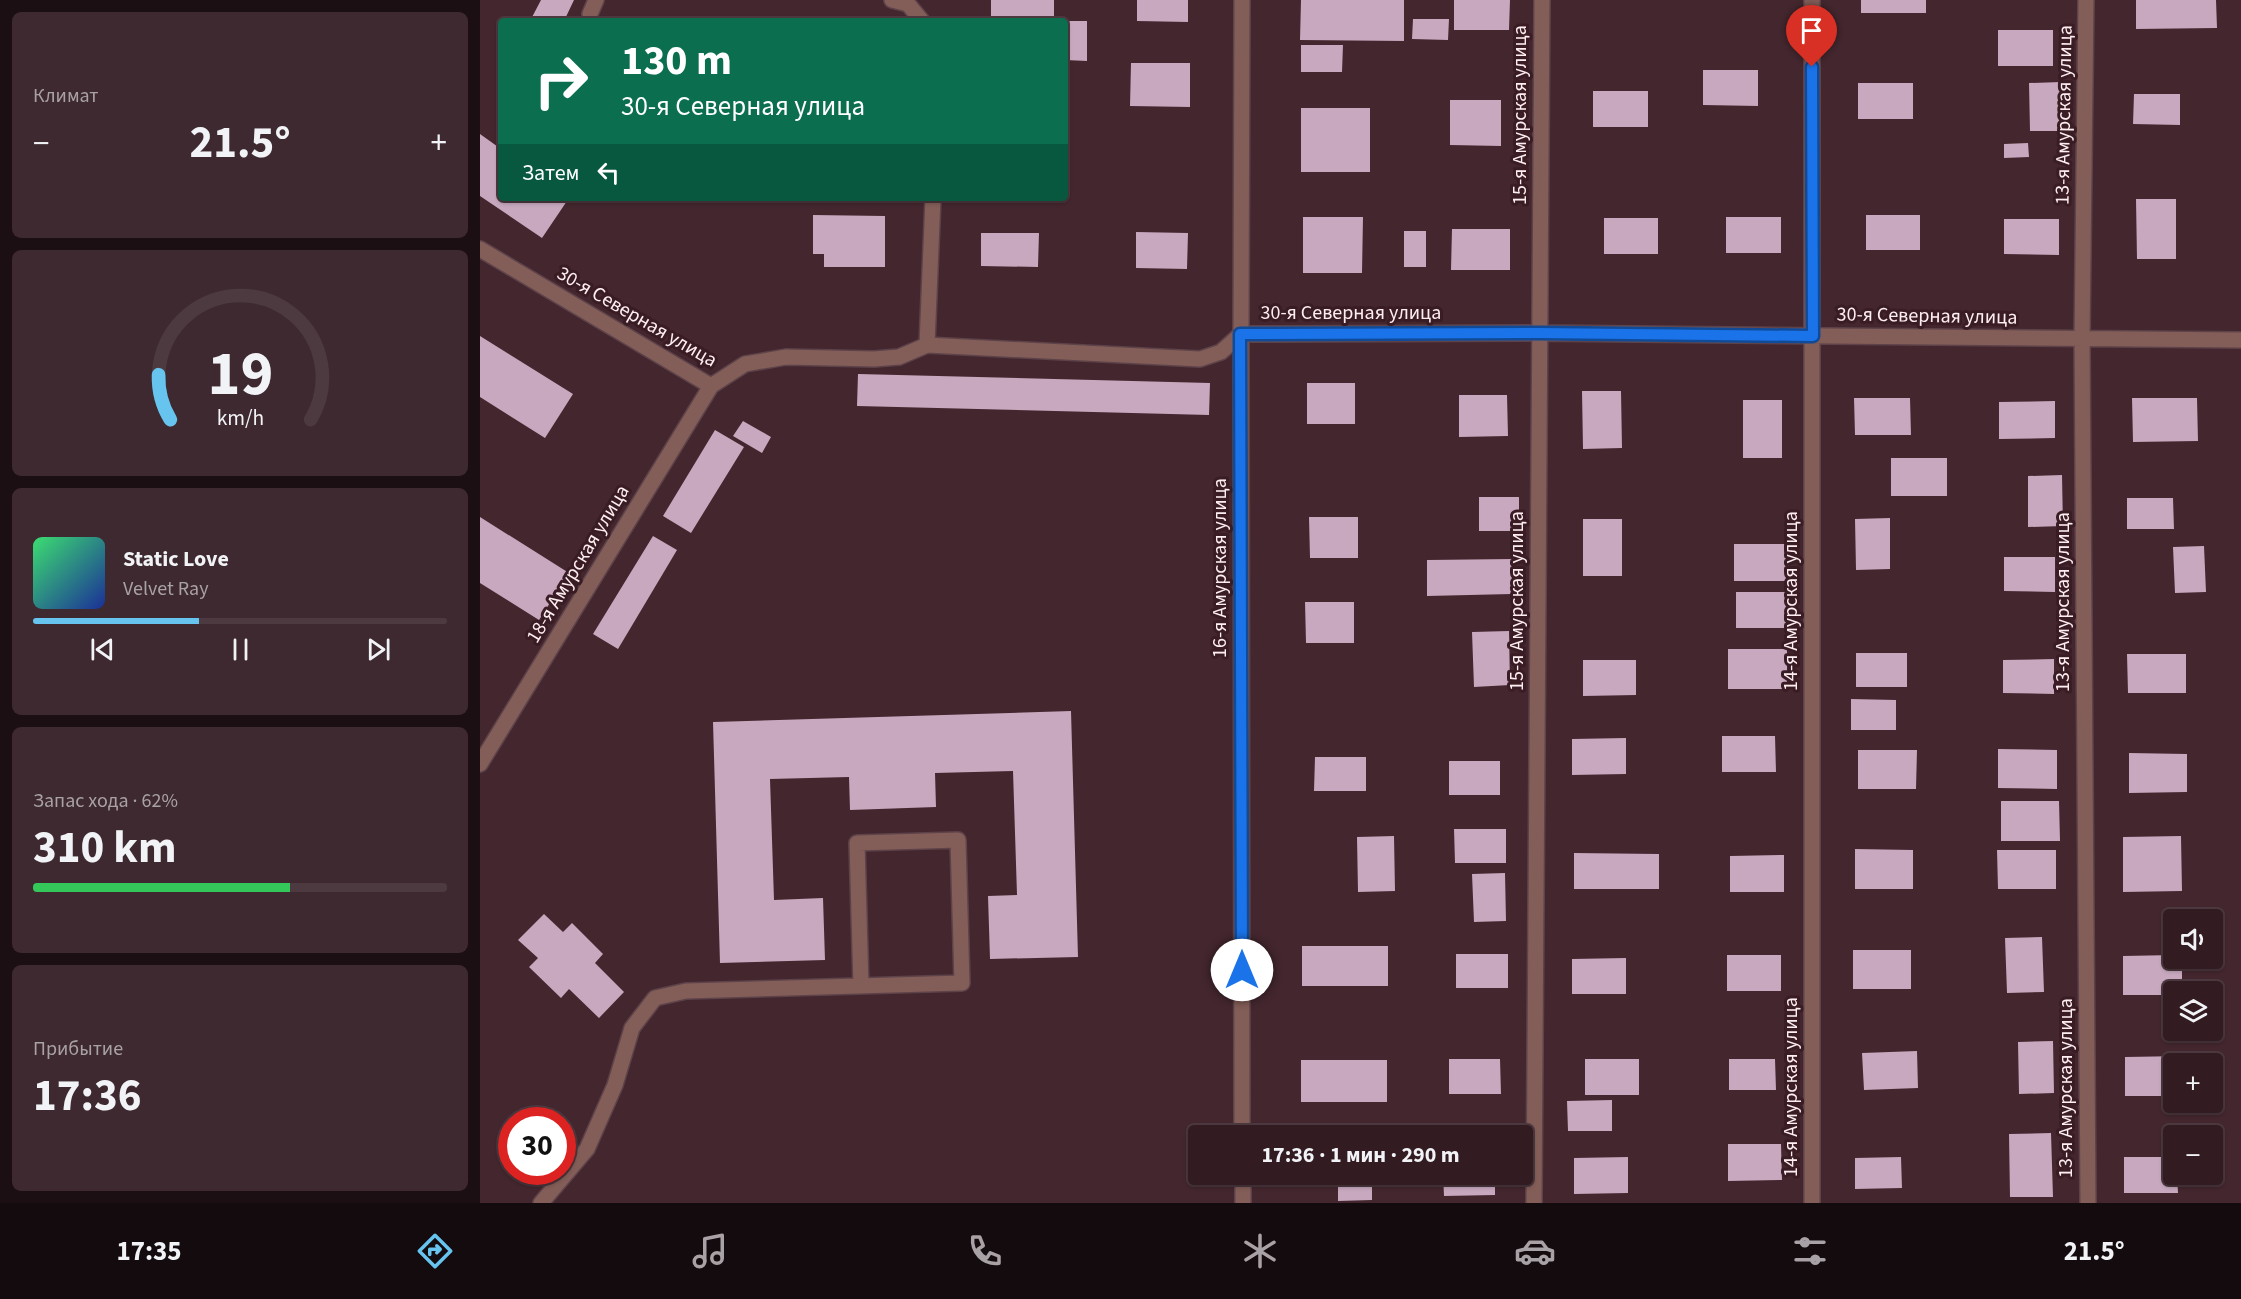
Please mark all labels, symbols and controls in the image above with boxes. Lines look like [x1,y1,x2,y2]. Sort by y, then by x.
pin [1786,5,1837,67]
icon: arrive [1795,14,1828,47]
street label: 15-я Амурская улица [1506,25,1534,205]
street label: 13-я Амурская улица [2048,25,2080,205]
text: 130 m [621,31,732,91]
icon: right [522,42,600,120]
text: Климат [33,82,99,110]
text: 30-я Северная улица [621,87,865,126]
text: 21.5° [189,111,291,175]
text: − [33,120,49,167]
text: + [431,120,447,167]
icon: left [592,156,625,189]
text: Затем [522,157,580,189]
street label: 30-я Северная улица [552,260,722,374]
street label: 30-я Северная улица [1261,299,1441,327]
street label: 30-я Северная улица [1836,300,2018,332]
text: 19 [207,330,273,419]
text: km/h [216,404,264,435]
street label: 16-я Амурская улица [1206,478,1234,658]
street label: 18-я Амурская улица [520,480,636,648]
street label: 15-я Амурская улица [1503,511,1531,691]
street label: 14-я Амурская улица [1777,511,1805,691]
street label: 13-я Амурская улица [2049,512,2077,692]
text: Static Love [123,543,229,575]
text: Velvet Ray [123,575,209,603]
icon: previous [86,633,119,666]
icon: pause [224,633,257,666]
icon: next [362,633,395,666]
text: Запас хода · 62% [33,787,178,815]
text: 310 km [33,816,177,880]
map controls [2163,909,2223,1185]
button: sound [2163,909,2223,969]
position arrow [1210,938,1274,1002]
button: layers [2163,981,2223,1041]
street label: 14-я Амурская улица [1777,997,1805,1177]
street label: 13-я Амурская улица [2052,998,2080,1178]
text: Прибытие [33,1035,123,1063]
button: + [2163,1053,2223,1113]
text: 17:36 [33,1064,142,1128]
speed limit sign: 30 [498,1107,576,1185]
button: − [2163,1125,2223,1185]
text: 17:36 · 1 мин · 290 m [1261,1139,1460,1171]
icon: directions [414,1230,456,1272]
icon: music [689,1230,731,1272]
icon: phone [964,1230,1006,1272]
icon: climate [1239,1230,1281,1272]
icon: car [1514,1230,1556,1272]
icon: filters [1789,1230,1831,1272]
text: 17:35 [116,1232,182,1271]
text: 21.5° [2064,1232,2125,1271]

